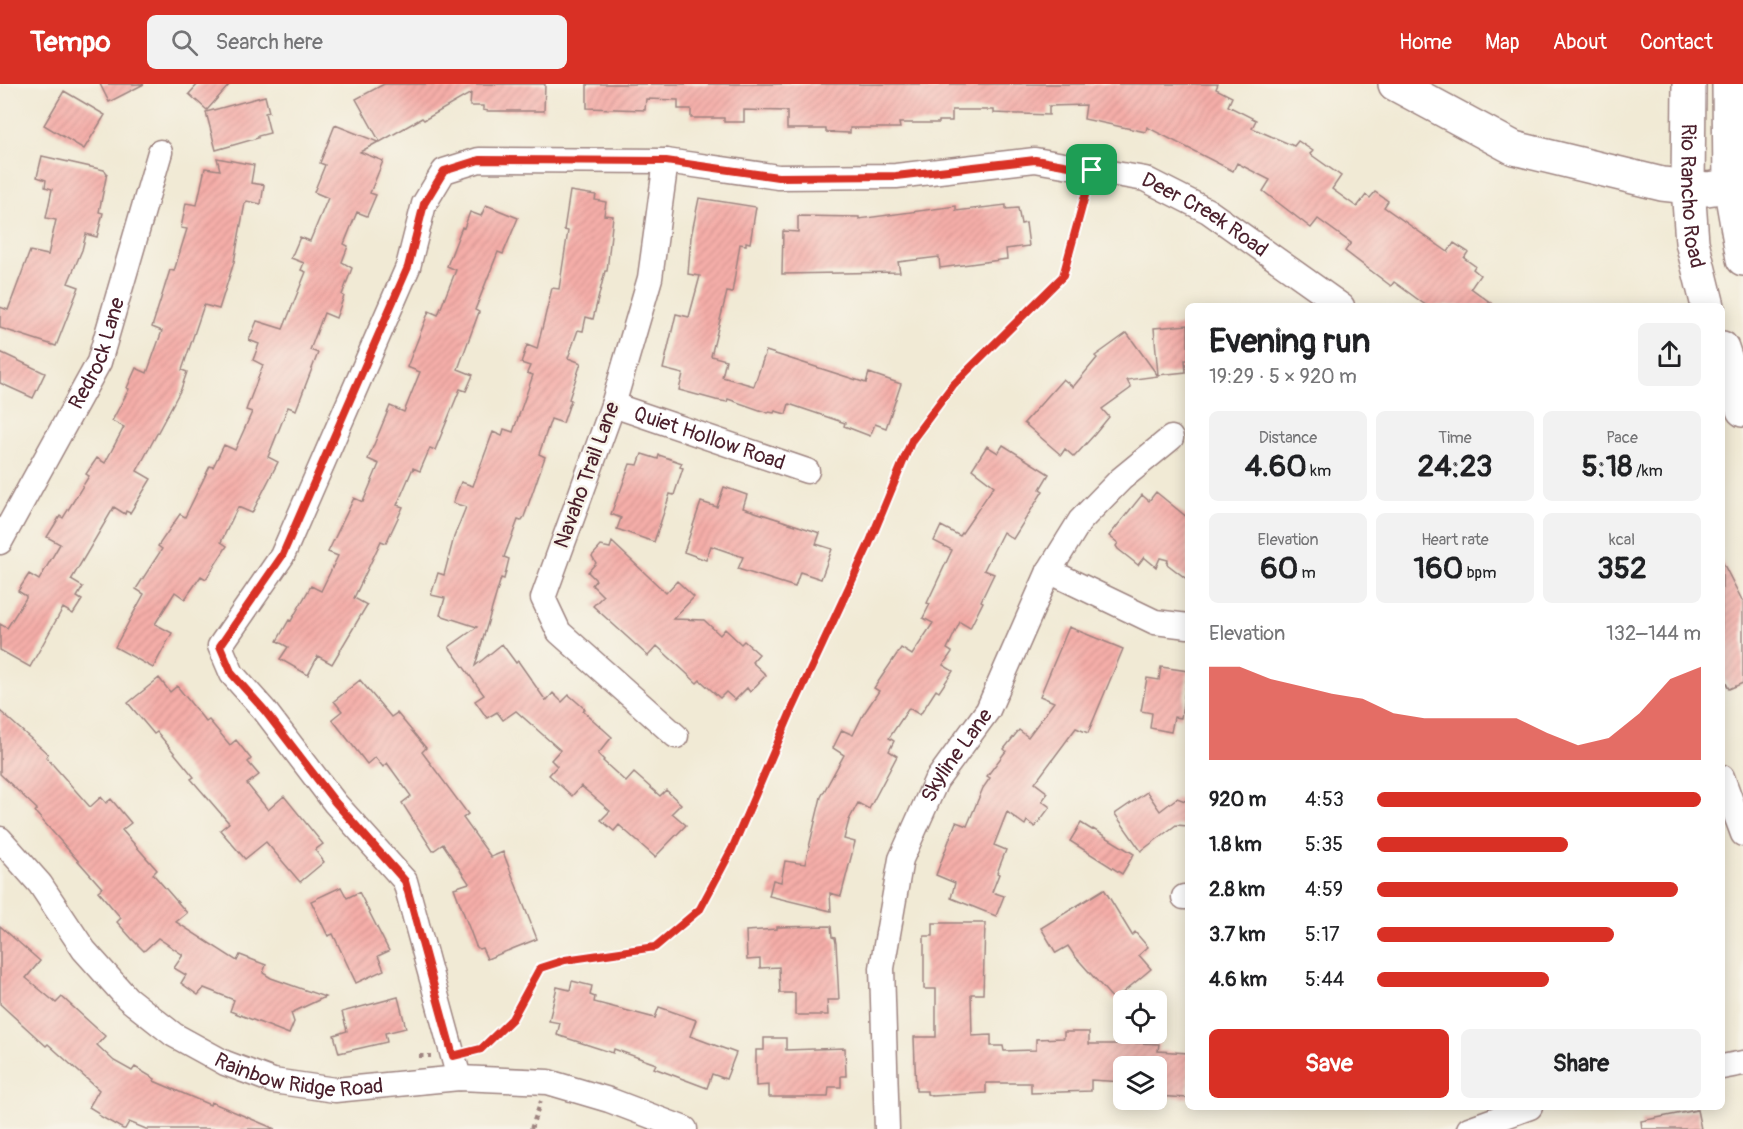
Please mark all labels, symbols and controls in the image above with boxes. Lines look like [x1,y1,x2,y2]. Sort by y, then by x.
search box [147,15,567,69]
text: Tempo [30,25,111,60]
icon: search [168,26,201,59]
text: Search here [216,28,323,56]
text: Home [1399,29,1452,56]
text: Map [1485,29,1520,56]
text: About [1553,29,1607,56]
text: Contact [1640,29,1713,56]
street label: Rio Rancho Road [1674,123,1711,271]
pin [1066,144,1117,195]
icon: arrive [1075,153,1108,186]
street label: Deer Creek Road [1137,166,1274,263]
street label: Redrock Lane [62,293,131,414]
text: Evening run [1209,321,1370,362]
button: share [1638,323,1701,386]
text: 19:29 · 5 × 920 m [1209,364,1357,389]
street label: Navaho Trail Lane [548,398,626,552]
street label: Quiet Hollow Road [630,400,789,476]
text: Distance [1259,428,1317,448]
text: Time [1438,428,1472,448]
text: Pace [1606,428,1638,448]
text: 4.60 [1245,448,1307,485]
text: 24:23 [1418,448,1492,485]
text: 5:18 [1581,448,1633,485]
text: km [1307,461,1331,481]
text: /km [1633,461,1663,481]
text: Elevation [1258,530,1318,550]
text: Heart rate [1421,530,1489,550]
text: kcal [1609,530,1635,550]
text: 60 [1260,550,1298,587]
text: 160 [1414,550,1463,587]
text: 352 [1597,550,1647,587]
text: m [1298,563,1316,583]
text: bpm [1463,563,1496,583]
text: Elevation [1209,621,1285,646]
text: 132–144 m [1606,621,1701,646]
street label: Skyline Lane [915,702,999,806]
text: 920 m [1209,787,1266,812]
text: 4:53 [1305,787,1344,812]
text: 1.8 km [1209,832,1262,857]
text: 5:35 [1305,832,1343,857]
text: 2.8 km [1209,877,1265,902]
text: 4:59 [1305,877,1343,902]
text: 3.7 km [1209,922,1266,947]
text: 5:17 [1305,922,1340,947]
text: 4.6 km [1209,967,1267,992]
text: 5:44 [1305,967,1344,992]
map controls [1113,990,1167,1110]
button: locate [1113,990,1167,1044]
button: Save [1209,1029,1449,1098]
button: Share [1461,1029,1701,1098]
street label: Rainbow Ridge Road [210,1046,384,1104]
button: layers [1113,1056,1167,1110]

